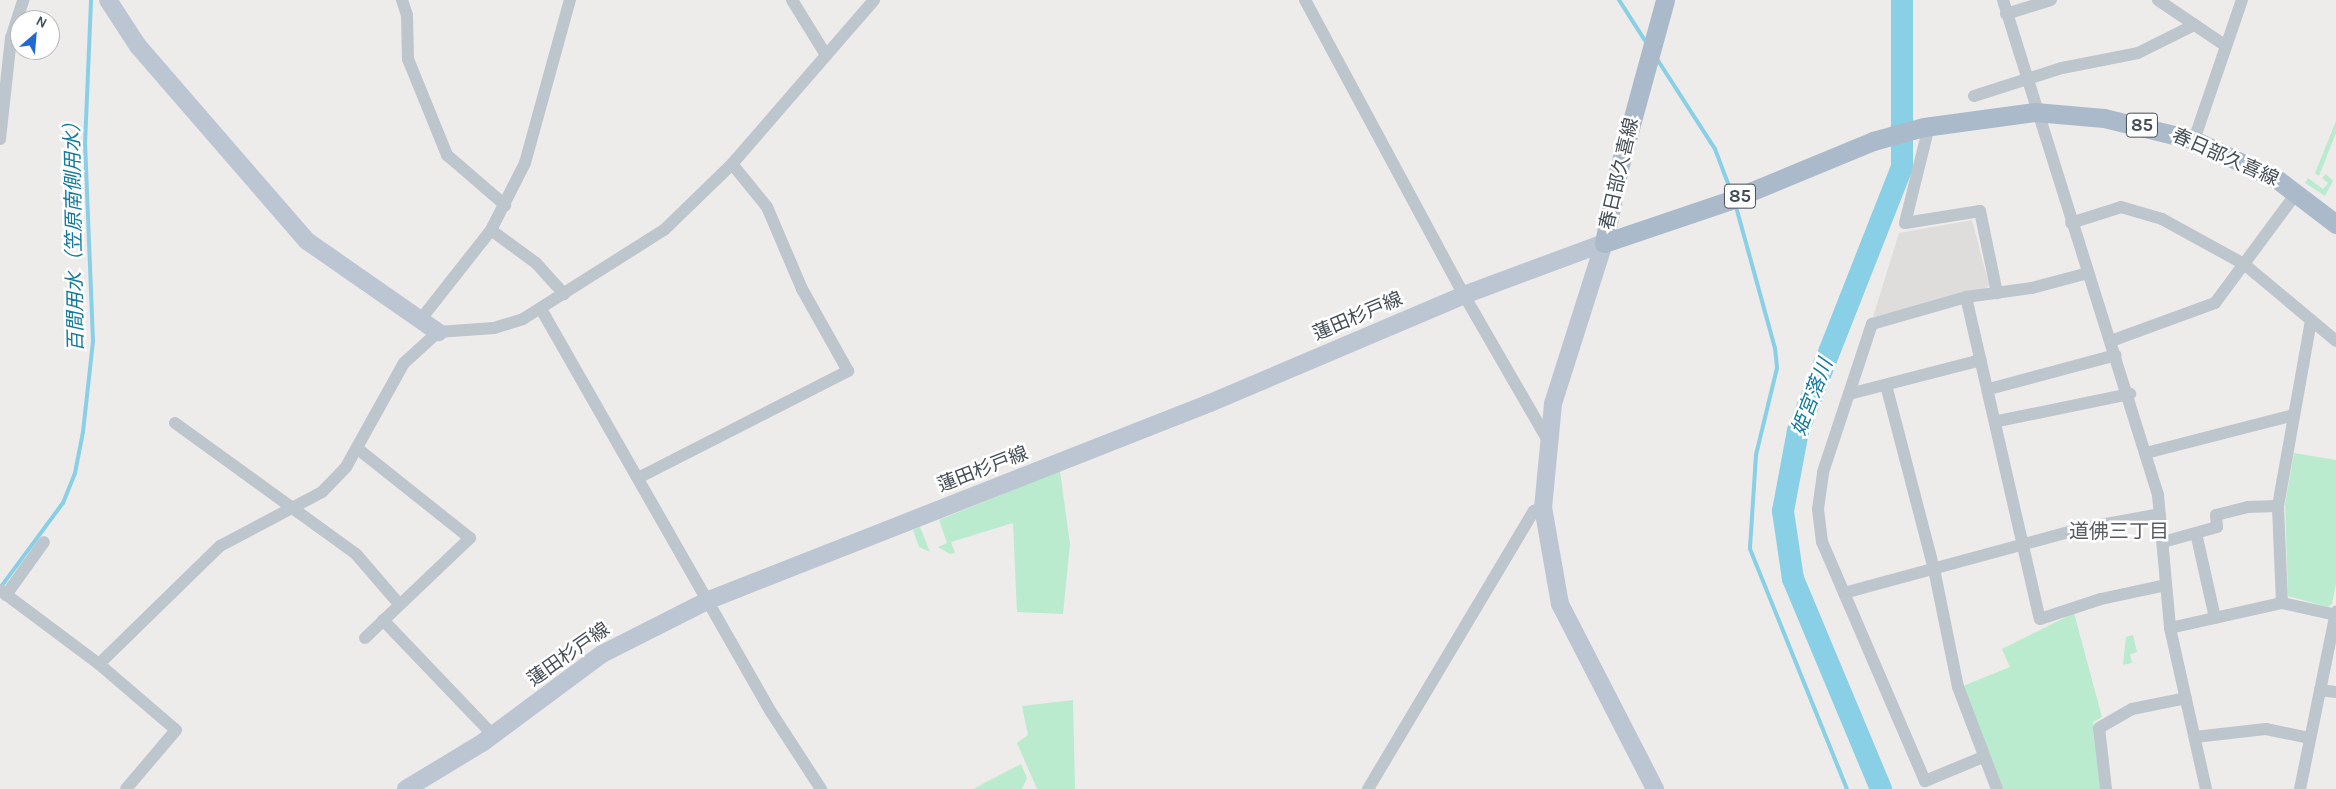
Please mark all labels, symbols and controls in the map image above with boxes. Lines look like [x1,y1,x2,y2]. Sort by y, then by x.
north arrow [10,10,60,60]
text: N [33,12,50,32]
road number: 85 [2126,110,2158,140]
water label: 百間用水（笠原南側用水） [60,112,88,352]
street label: 春日部久喜線 [1596,116,1644,232]
street label: 春日部久喜線 [2168,124,2282,192]
road number: 85 [1724,180,1756,212]
street label: 蓮田杉戸線 [1310,288,1406,346]
water label: 姫宮落川 [1786,355,1838,439]
street label: 蓮田杉戸線 [935,442,1031,498]
district label: 道佛三丁目 [2069,519,2169,543]
street label: 蓮田杉戸線 [524,618,614,692]

